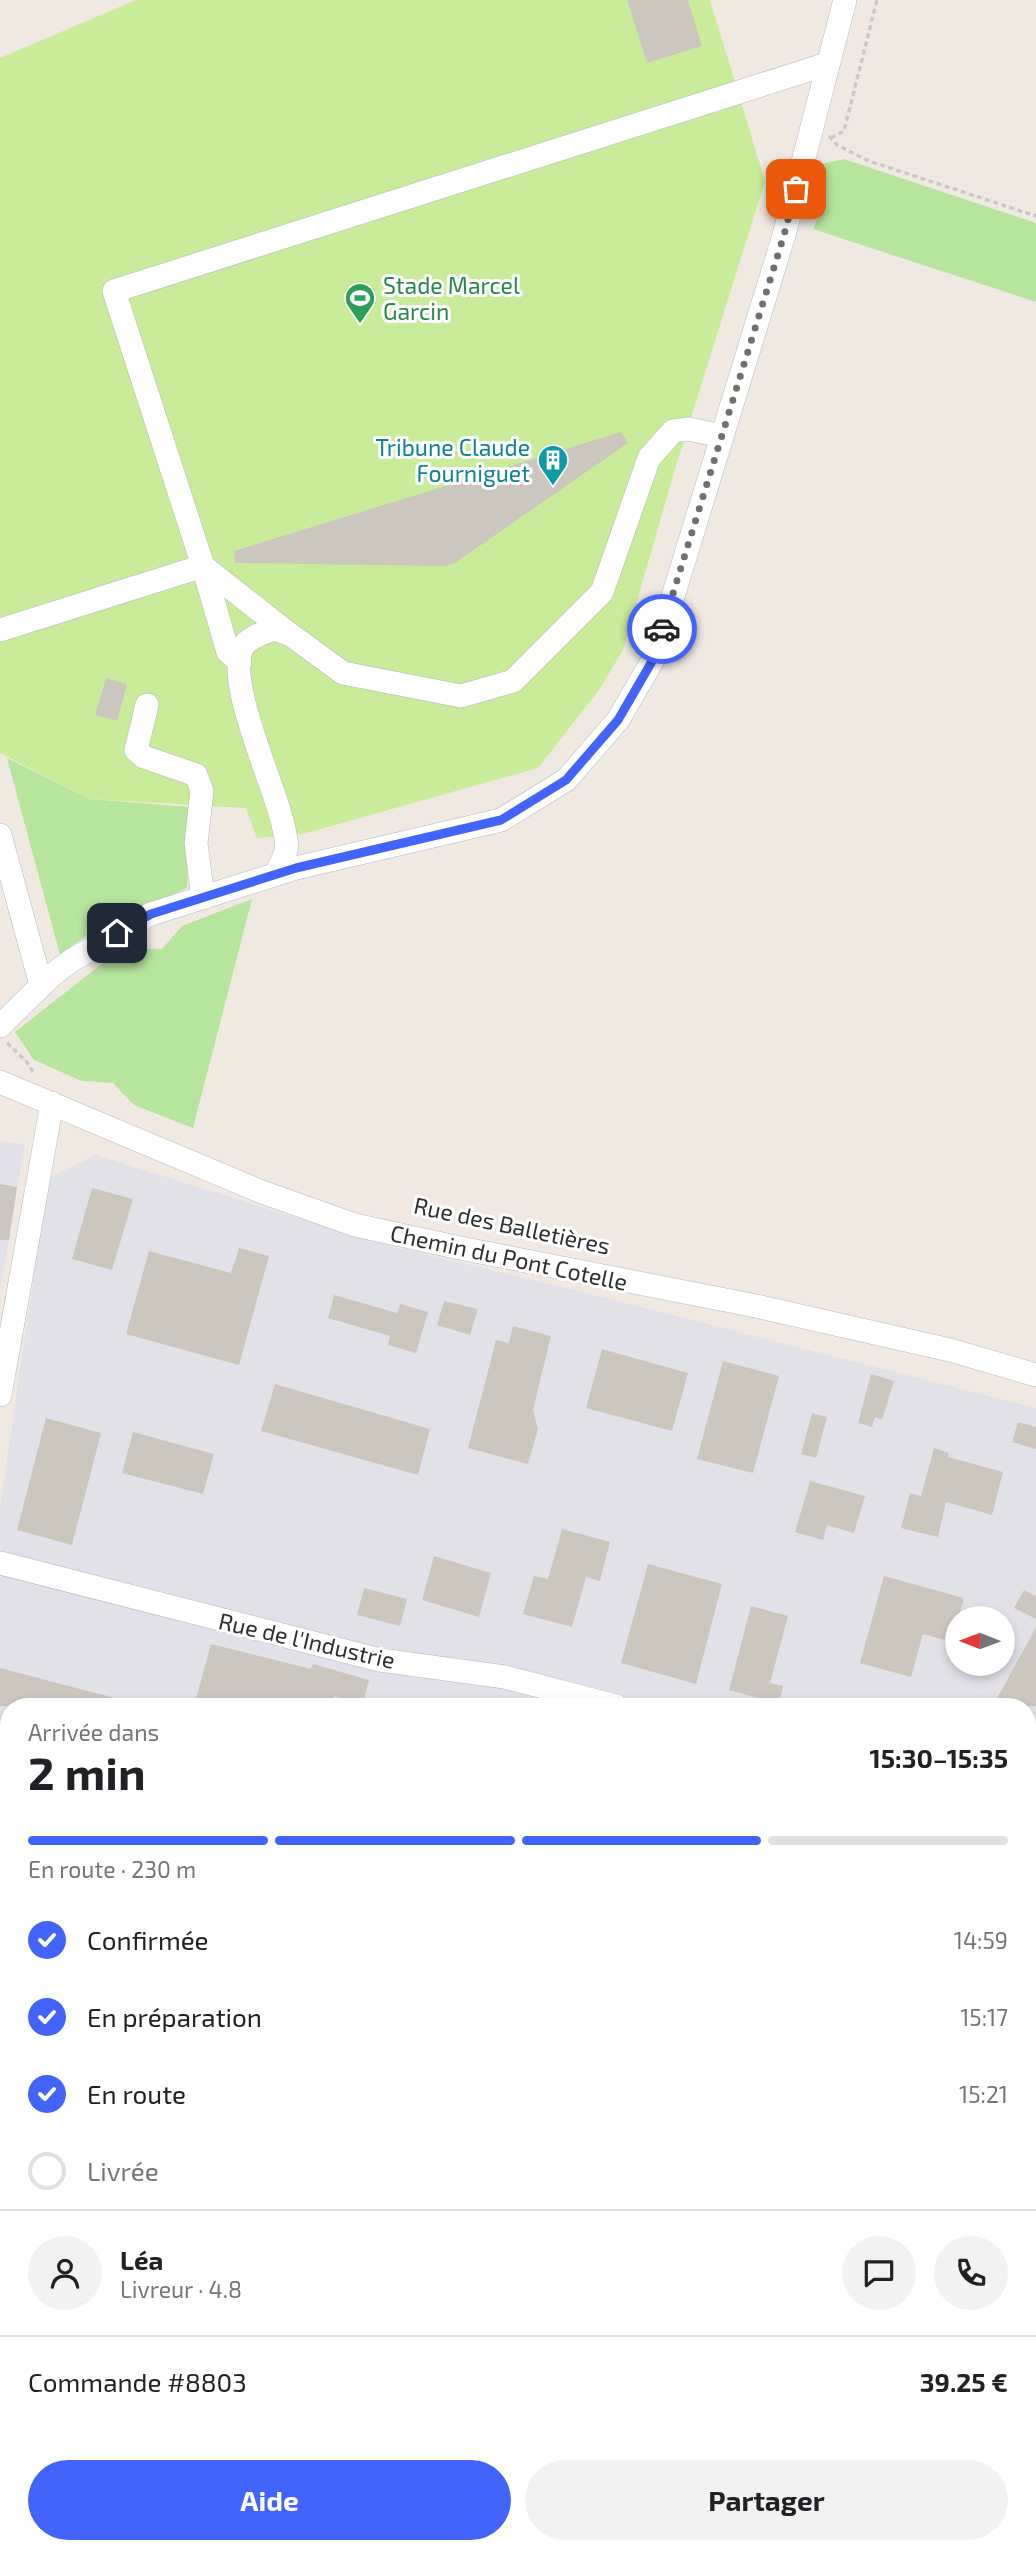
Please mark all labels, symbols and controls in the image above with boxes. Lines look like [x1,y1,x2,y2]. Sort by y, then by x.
pin [766,159,826,219]
icon: bag [777,170,815,208]
place label: Stade Marcel Garcin [383,271,520,325]
sports icon: Stade Marcel Garcin [343,281,377,325]
place label: Tribune Claude Fourniguet [376,433,530,487]
building icon: Tribune Claude Fourniguet [536,443,570,487]
courier [627,594,697,664]
icon: car [643,610,681,648]
pin [87,903,147,963]
icon: home [98,914,136,952]
street label: Rue des Balletières [411,1191,613,1259]
street label: Chemin du Pont Cotelle [388,1218,630,1296]
street label: Rue de l'Industrie [216,1606,398,1674]
north arrow [945,1606,1015,1676]
map controls [945,1606,1015,1676]
text: Arrivée dans [28,1718,159,1746]
text: 15:30–15:35 [869,1742,1008,1773]
text: 2 min [28,1744,146,1799]
text: En route · 230 m [28,1855,196,1883]
icon: check [28,1921,66,1959]
text: Confirmée [87,1924,209,1955]
text: 14:59 [954,1926,1008,1954]
icon: check [28,1998,66,2036]
text: En préparation [87,2001,262,2032]
text: 15:17 [960,2003,1008,2031]
icon: check [28,2075,66,2113]
text: En route [87,2078,186,2109]
text: 15:21 [959,2080,1008,2108]
text: Livrée [87,2155,159,2186]
button: person [28,2236,102,2310]
button: chat [842,2236,916,2310]
button: phone [934,2236,1008,2310]
text: Léa [120,2244,163,2275]
text: Livreur · 4.8 [120,2275,242,2303]
text: Commande #8803 [28,2366,247,2397]
text: 39.25 € [920,2366,1008,2397]
button: Aide [28,2460,511,2540]
button: Partager [525,2460,1008,2540]

